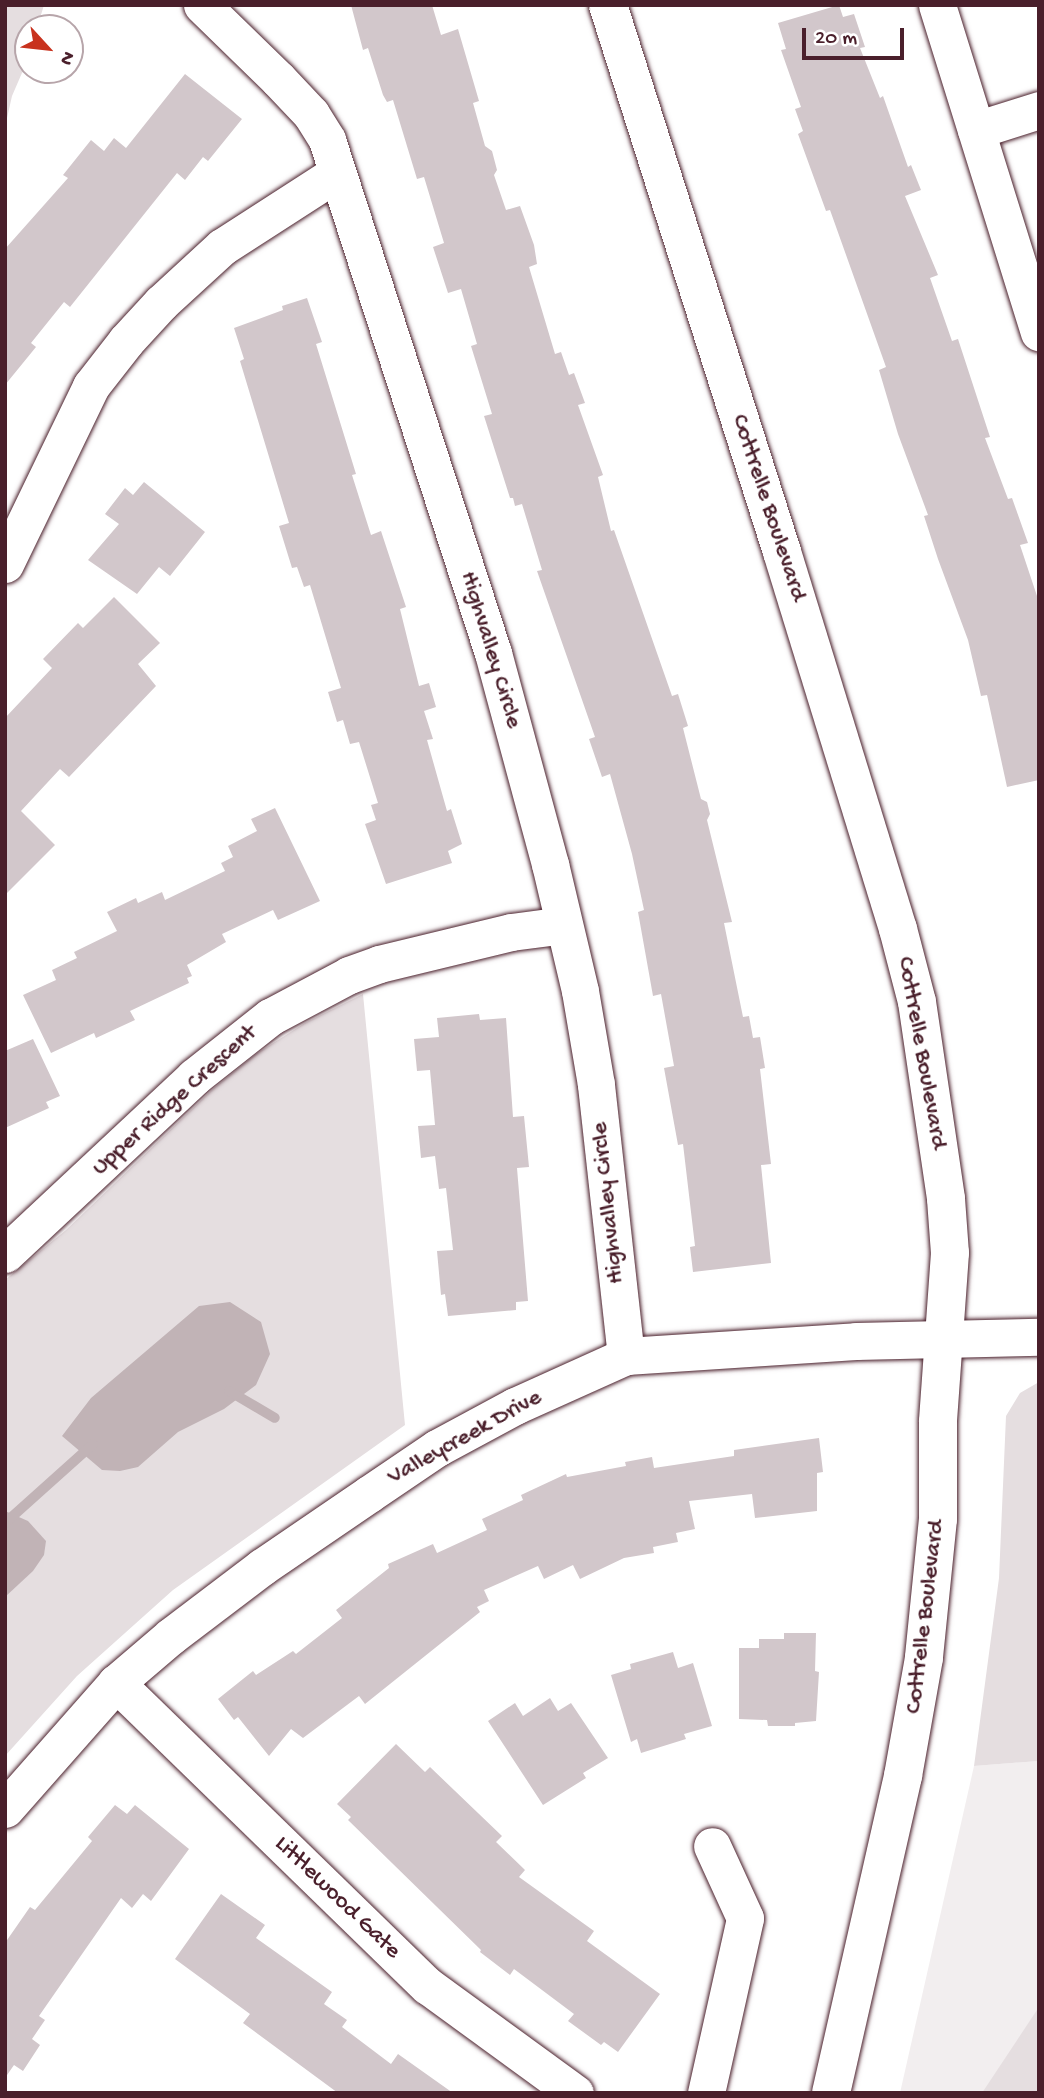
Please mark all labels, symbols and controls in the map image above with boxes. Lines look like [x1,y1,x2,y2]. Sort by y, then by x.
north arrow [14,14,84,84]
scale bar [806,14,908,58]
text: 20 m [815,27,857,52]
text: N [53,47,79,69]
street label: Cottrelle Boulevard [724,411,812,605]
street label: Highvalley Circle [452,568,528,732]
street label: Cottrelle Boulevard [890,955,952,1151]
street label: Upper Ridge Crescent [87,1019,263,1183]
street label: Highvalley Circle [586,1121,632,1285]
street label: Valleycreek Drive [383,1384,547,1492]
street label: Cottrelle Boulevard [900,1519,952,1715]
street label: Littlewood Gate [268,1830,406,1966]

